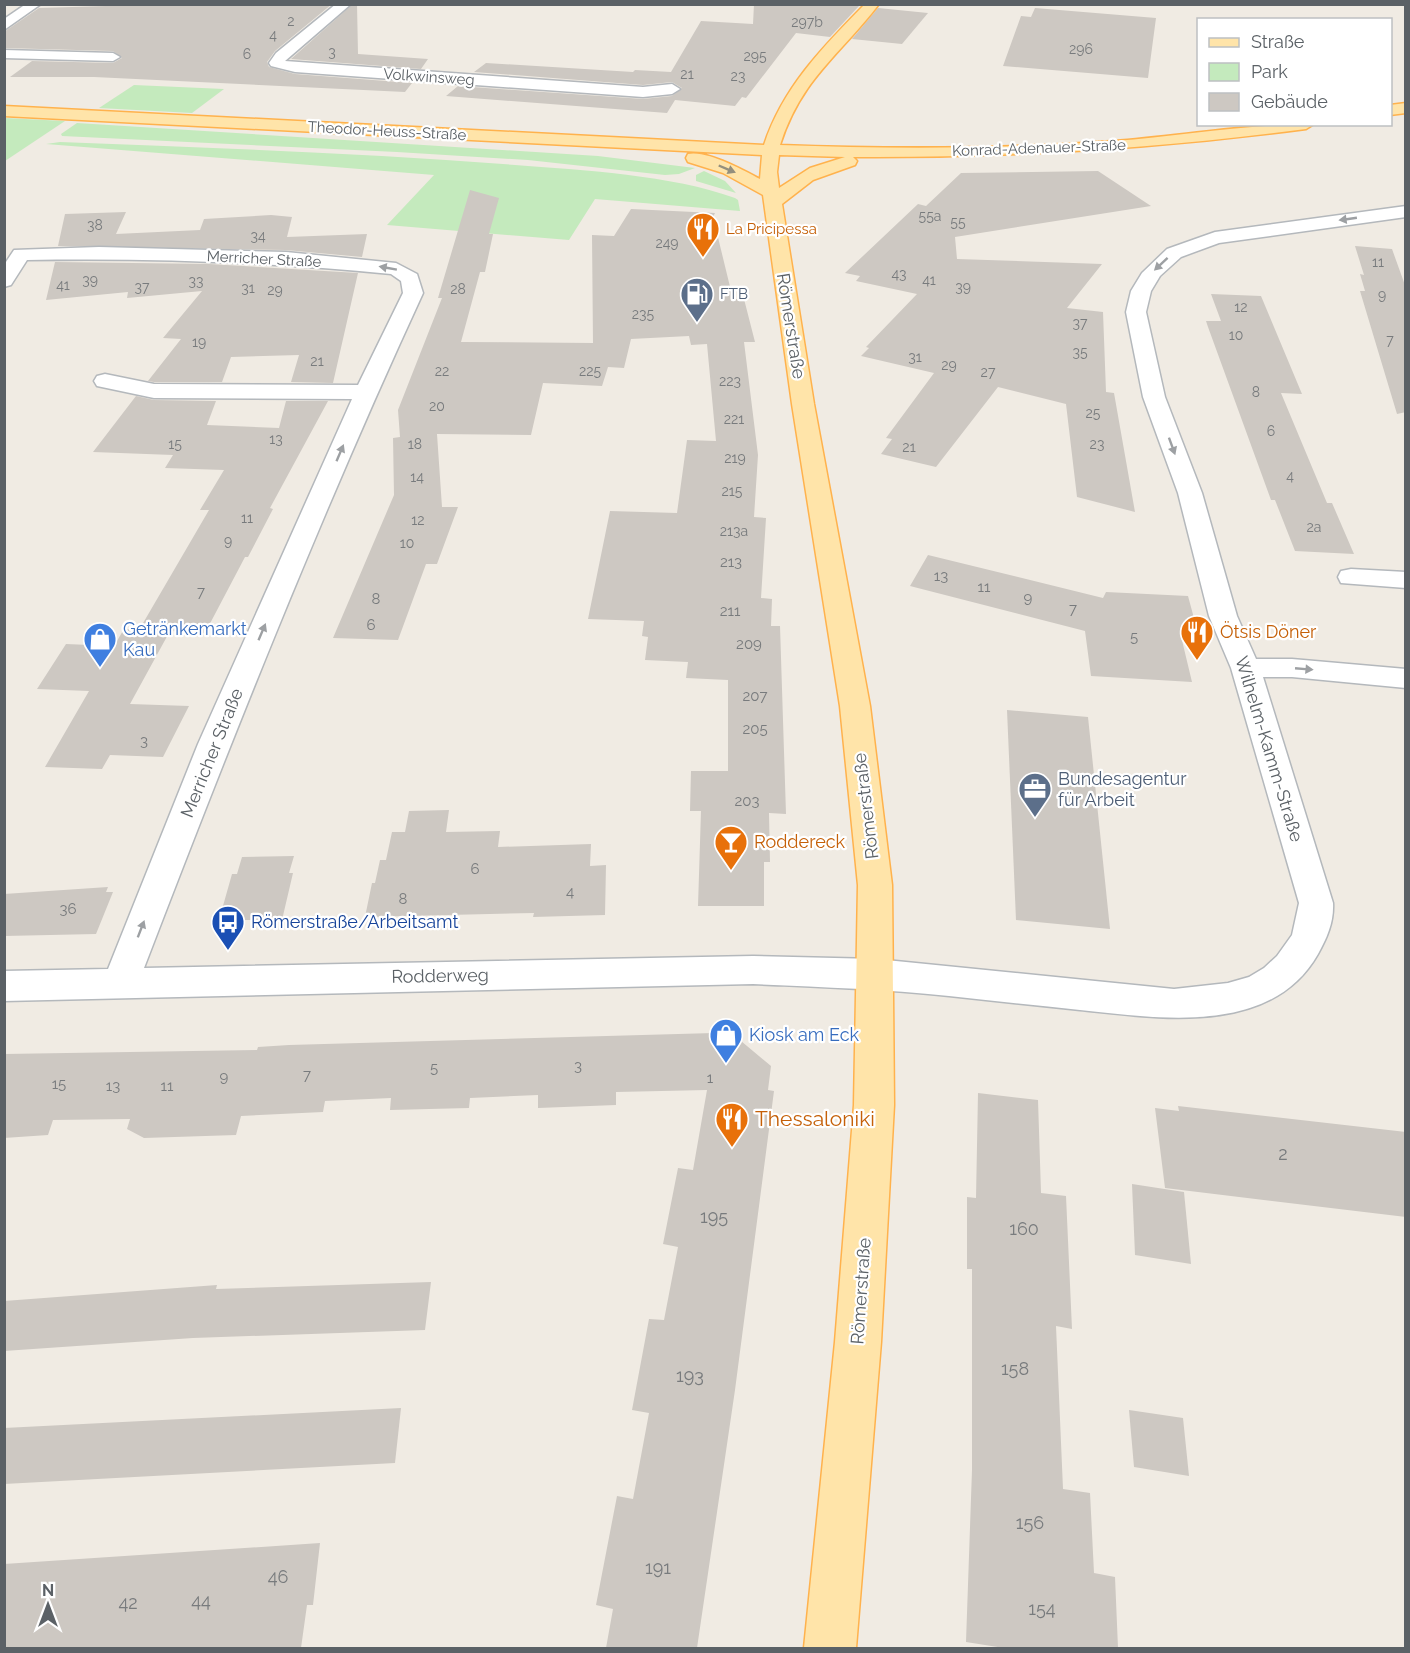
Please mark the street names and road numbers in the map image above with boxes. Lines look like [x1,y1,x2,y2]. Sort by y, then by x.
street label: Volkwinsweg [383,65,475,89]
street label: Theodor-Heuss-Straße [307,118,467,144]
street label: Konrad-Adenauer-Straße [952,136,1126,160]
street label: Merricher Straße [206,247,322,271]
street label: Römerstraße [773,271,810,381]
street label: Wilhelm-Kamm-Straße [1231,653,1308,845]
street label: Merricher Straße [176,685,247,821]
street label: Römerstraße [849,751,882,860]
street label: Rodderweg [391,964,489,987]
street label: Römerstraße [846,1236,875,1345]

